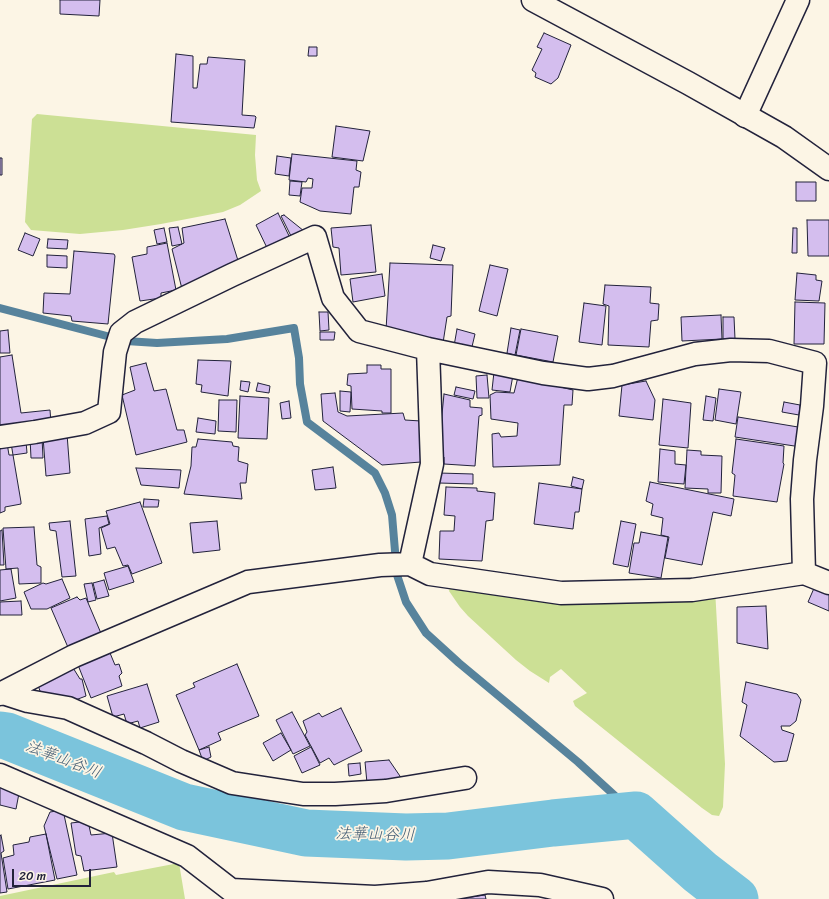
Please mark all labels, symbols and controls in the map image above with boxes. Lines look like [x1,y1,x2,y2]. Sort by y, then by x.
water label: 法華山谷川 [22,737,104,783]
water label: 法華山谷川 [335,825,415,845]
scale bar [14,861,93,887]
text: 20 m [19,865,46,887]

